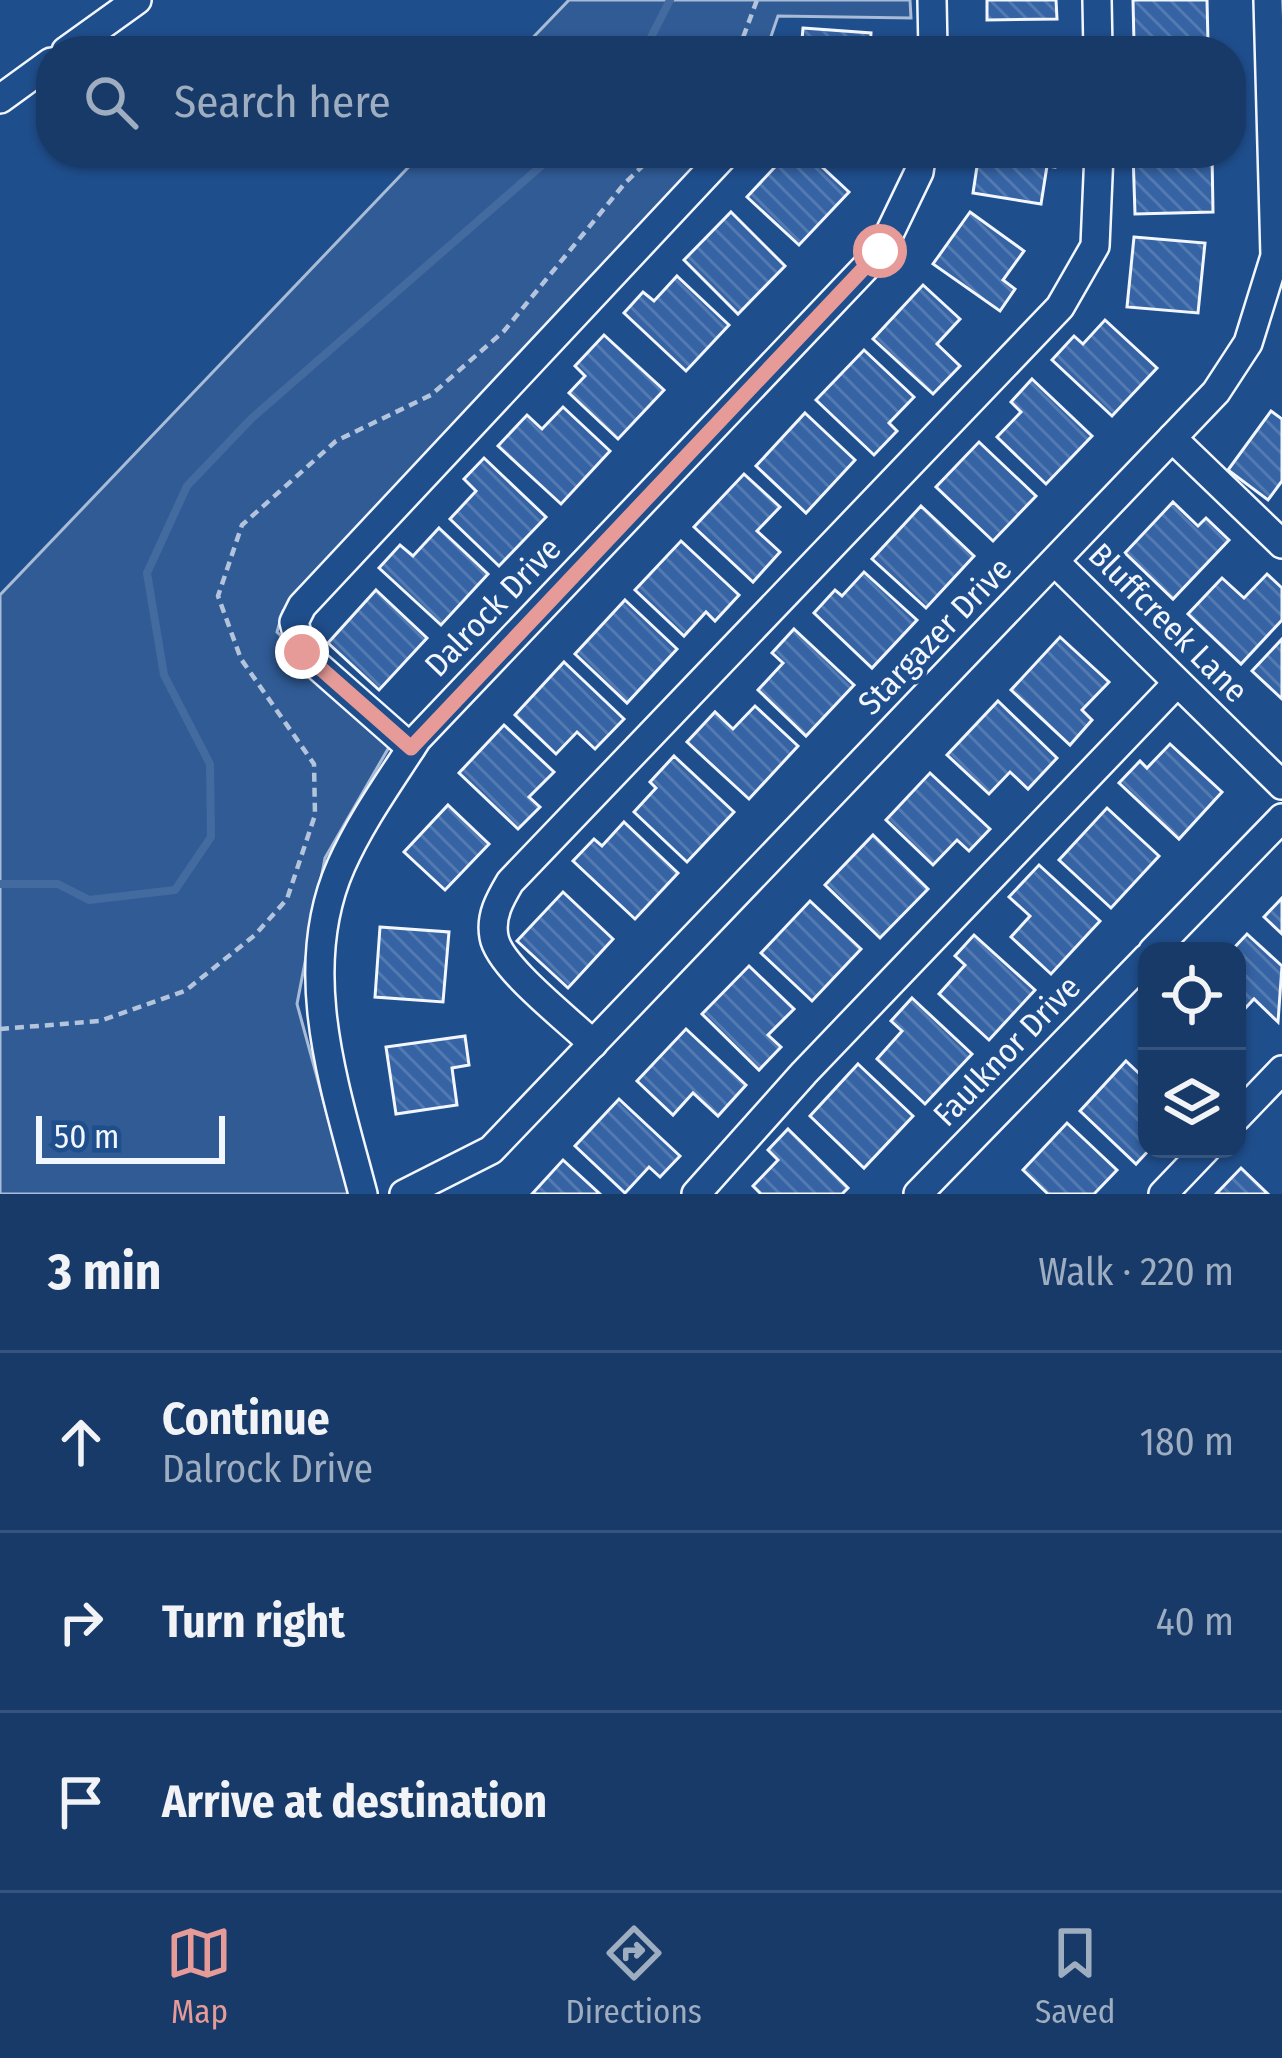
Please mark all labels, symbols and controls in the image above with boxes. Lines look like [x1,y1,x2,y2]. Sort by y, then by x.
search box [36,36,1246,168]
icon: search [78,69,144,135]
text: Search here [174,75,391,129]
route start [853,224,907,278]
street label: Dalrock Drive [417,529,569,685]
street label: Bluffcreek Lane [1080,535,1256,711]
street label: Stargazer Drive [850,549,1020,723]
route end [275,625,329,679]
map controls [1138,942,1246,1158]
button: locate [1138,942,1246,1050]
street label: Faulknor Drive [925,967,1089,1135]
button: layers [1138,1050,1246,1158]
scale bar [36,1110,225,1163]
text: 50 m [54,1117,119,1157]
text: 3 min [48,1241,162,1303]
text: Walk · 220 m [1038,1249,1234,1295]
text: Continue [162,1392,330,1446]
icon: ahead [48,1409,114,1475]
text: 180 m [1140,1419,1234,1465]
text: Dalrock Drive [162,1446,373,1492]
icon: right [48,1589,114,1655]
text: Turn right [162,1595,345,1649]
text: 40 m [1156,1599,1234,1645]
icon: arrive [48,1769,114,1835]
text: Arrive at destination [162,1775,547,1829]
tab: Map [166,1920,232,2032]
tab: Directions [565,1920,702,2032]
tab: Saved [1035,1920,1115,2032]

